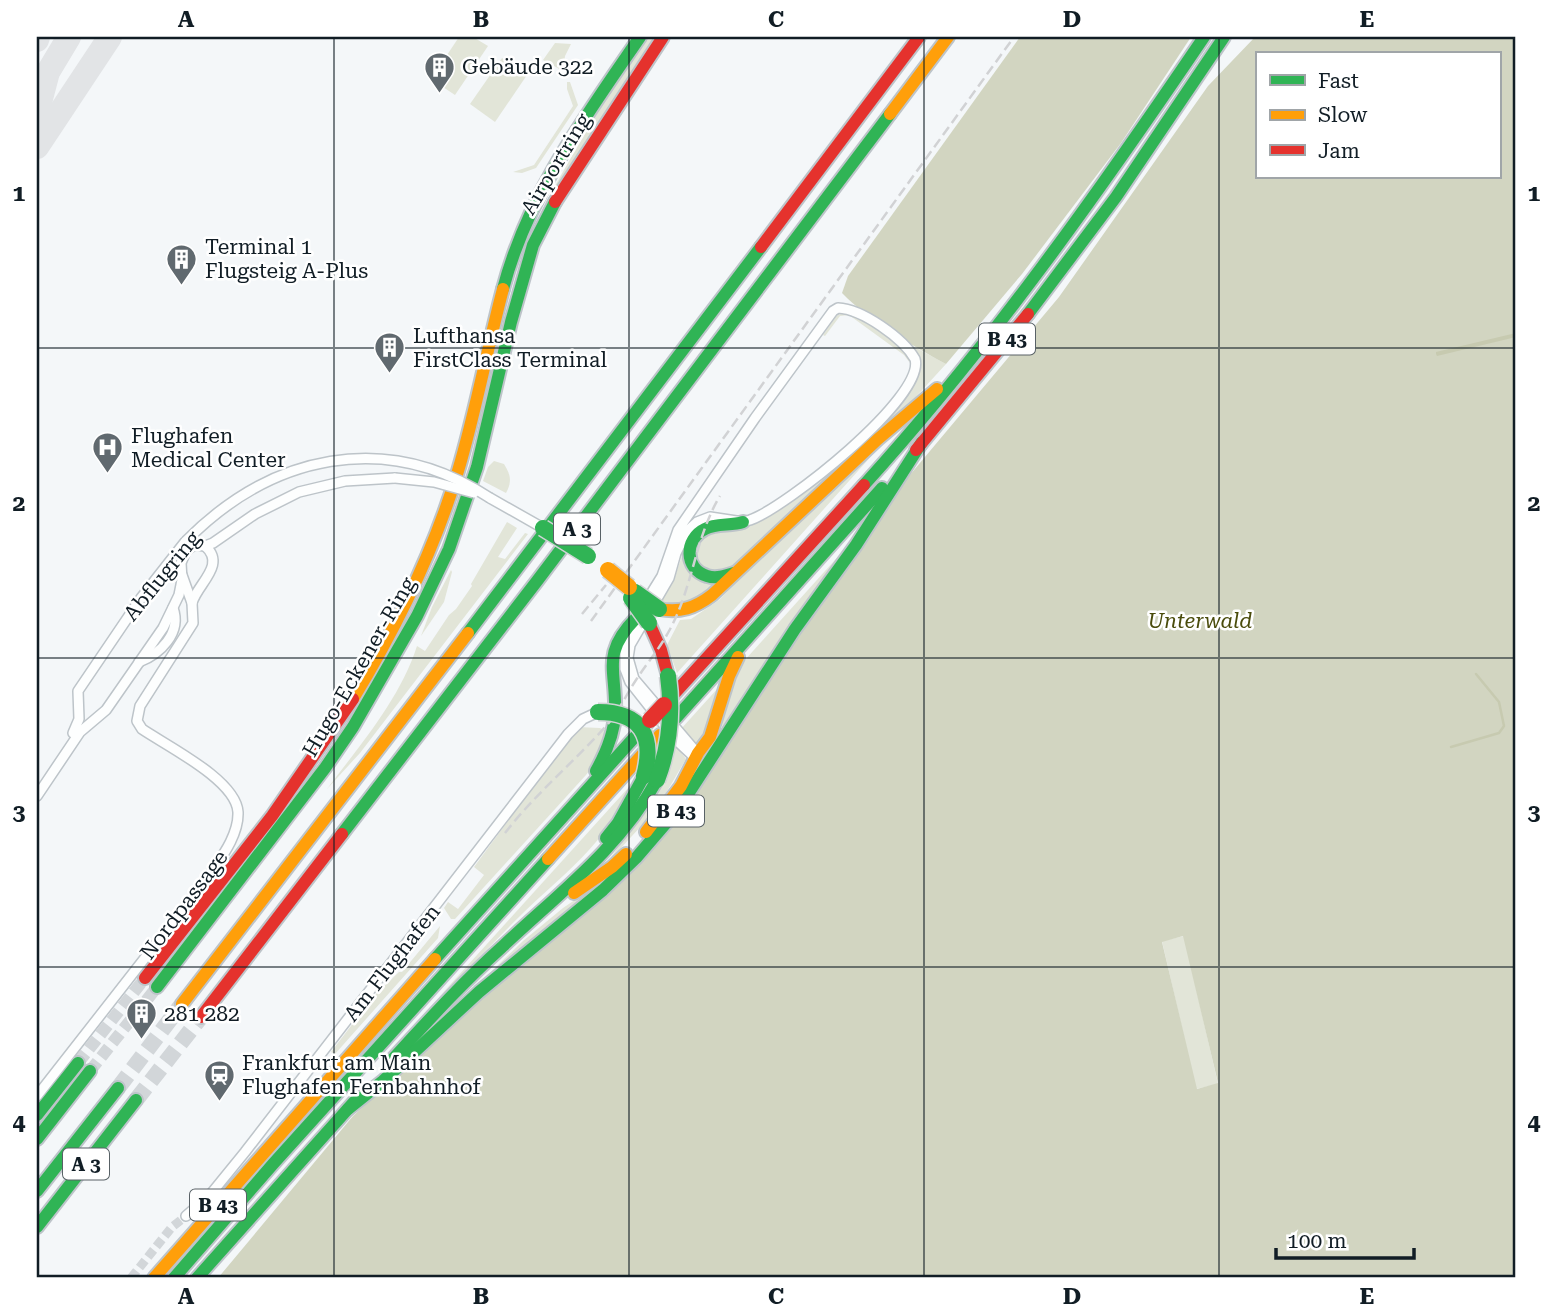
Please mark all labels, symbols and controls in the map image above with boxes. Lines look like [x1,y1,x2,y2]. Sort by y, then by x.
text: A [178,6,195,33]
text: B [473,6,489,33]
text: C [768,6,784,33]
text: D [1063,6,1081,33]
text: E [1360,6,1374,33]
building icon: Gebäude 322 [422,50,456,94]
legend [1256,52,1500,178]
place label: Gebäude 322 [462,55,593,79]
text: Fast [1318,69,1359,93]
text: Slow [1318,103,1368,127]
street label: Airportring [516,109,596,219]
text: Jam [1318,139,1360,163]
text: 1 [13,180,26,207]
text: 1 [1528,180,1541,207]
place label: Terminal 1 Flugsteig A-Plus [205,235,368,283]
building icon: Terminal 1 Flugsteig A-Plus [165,242,199,286]
place label: Lufthansa FirstClass Terminal [413,324,607,372]
road number: B 43 [979,324,1035,354]
building icon: Lufthansa FirstClass Terminal [373,331,407,375]
place label: Flughafen Medical Center [131,424,286,472]
hospital icon: Flughafen Medical Center [91,431,125,475]
text: 2 [13,490,25,517]
text: 2 [1528,490,1540,517]
road number: A 3 [554,514,600,544]
street label: Abflugring [119,526,205,626]
street label: Hugo-Eckener-Ring [298,573,420,761]
park label: Unterwald [1148,609,1252,633]
road number: B 43 [648,796,704,826]
text: 3 [13,799,26,826]
text: 3 [1528,799,1541,826]
street label: Nordpassage [135,846,233,964]
street label: Am Flughafen [339,900,445,1026]
building icon: 281 282 [124,997,158,1041]
place label: 281 282 [164,1002,240,1026]
place label: Frankfurt am Main Flughafen Fernbahnhof [242,1051,481,1099]
station icon: Frankfurt am Main Flughafen Fernbahnhof [202,1058,236,1102]
text: 4 [13,1109,26,1136]
text: 4 [1528,1109,1541,1136]
road number: A 3 [63,1148,109,1180]
road number: B 43 [190,1190,246,1220]
scale bar [1276,1217,1415,1261]
text: 100 m [1287,1229,1347,1253]
text: A [178,1283,195,1310]
text: B [473,1283,489,1310]
text: C [768,1283,784,1310]
text: D [1063,1283,1081,1310]
text: E [1360,1283,1374,1310]

